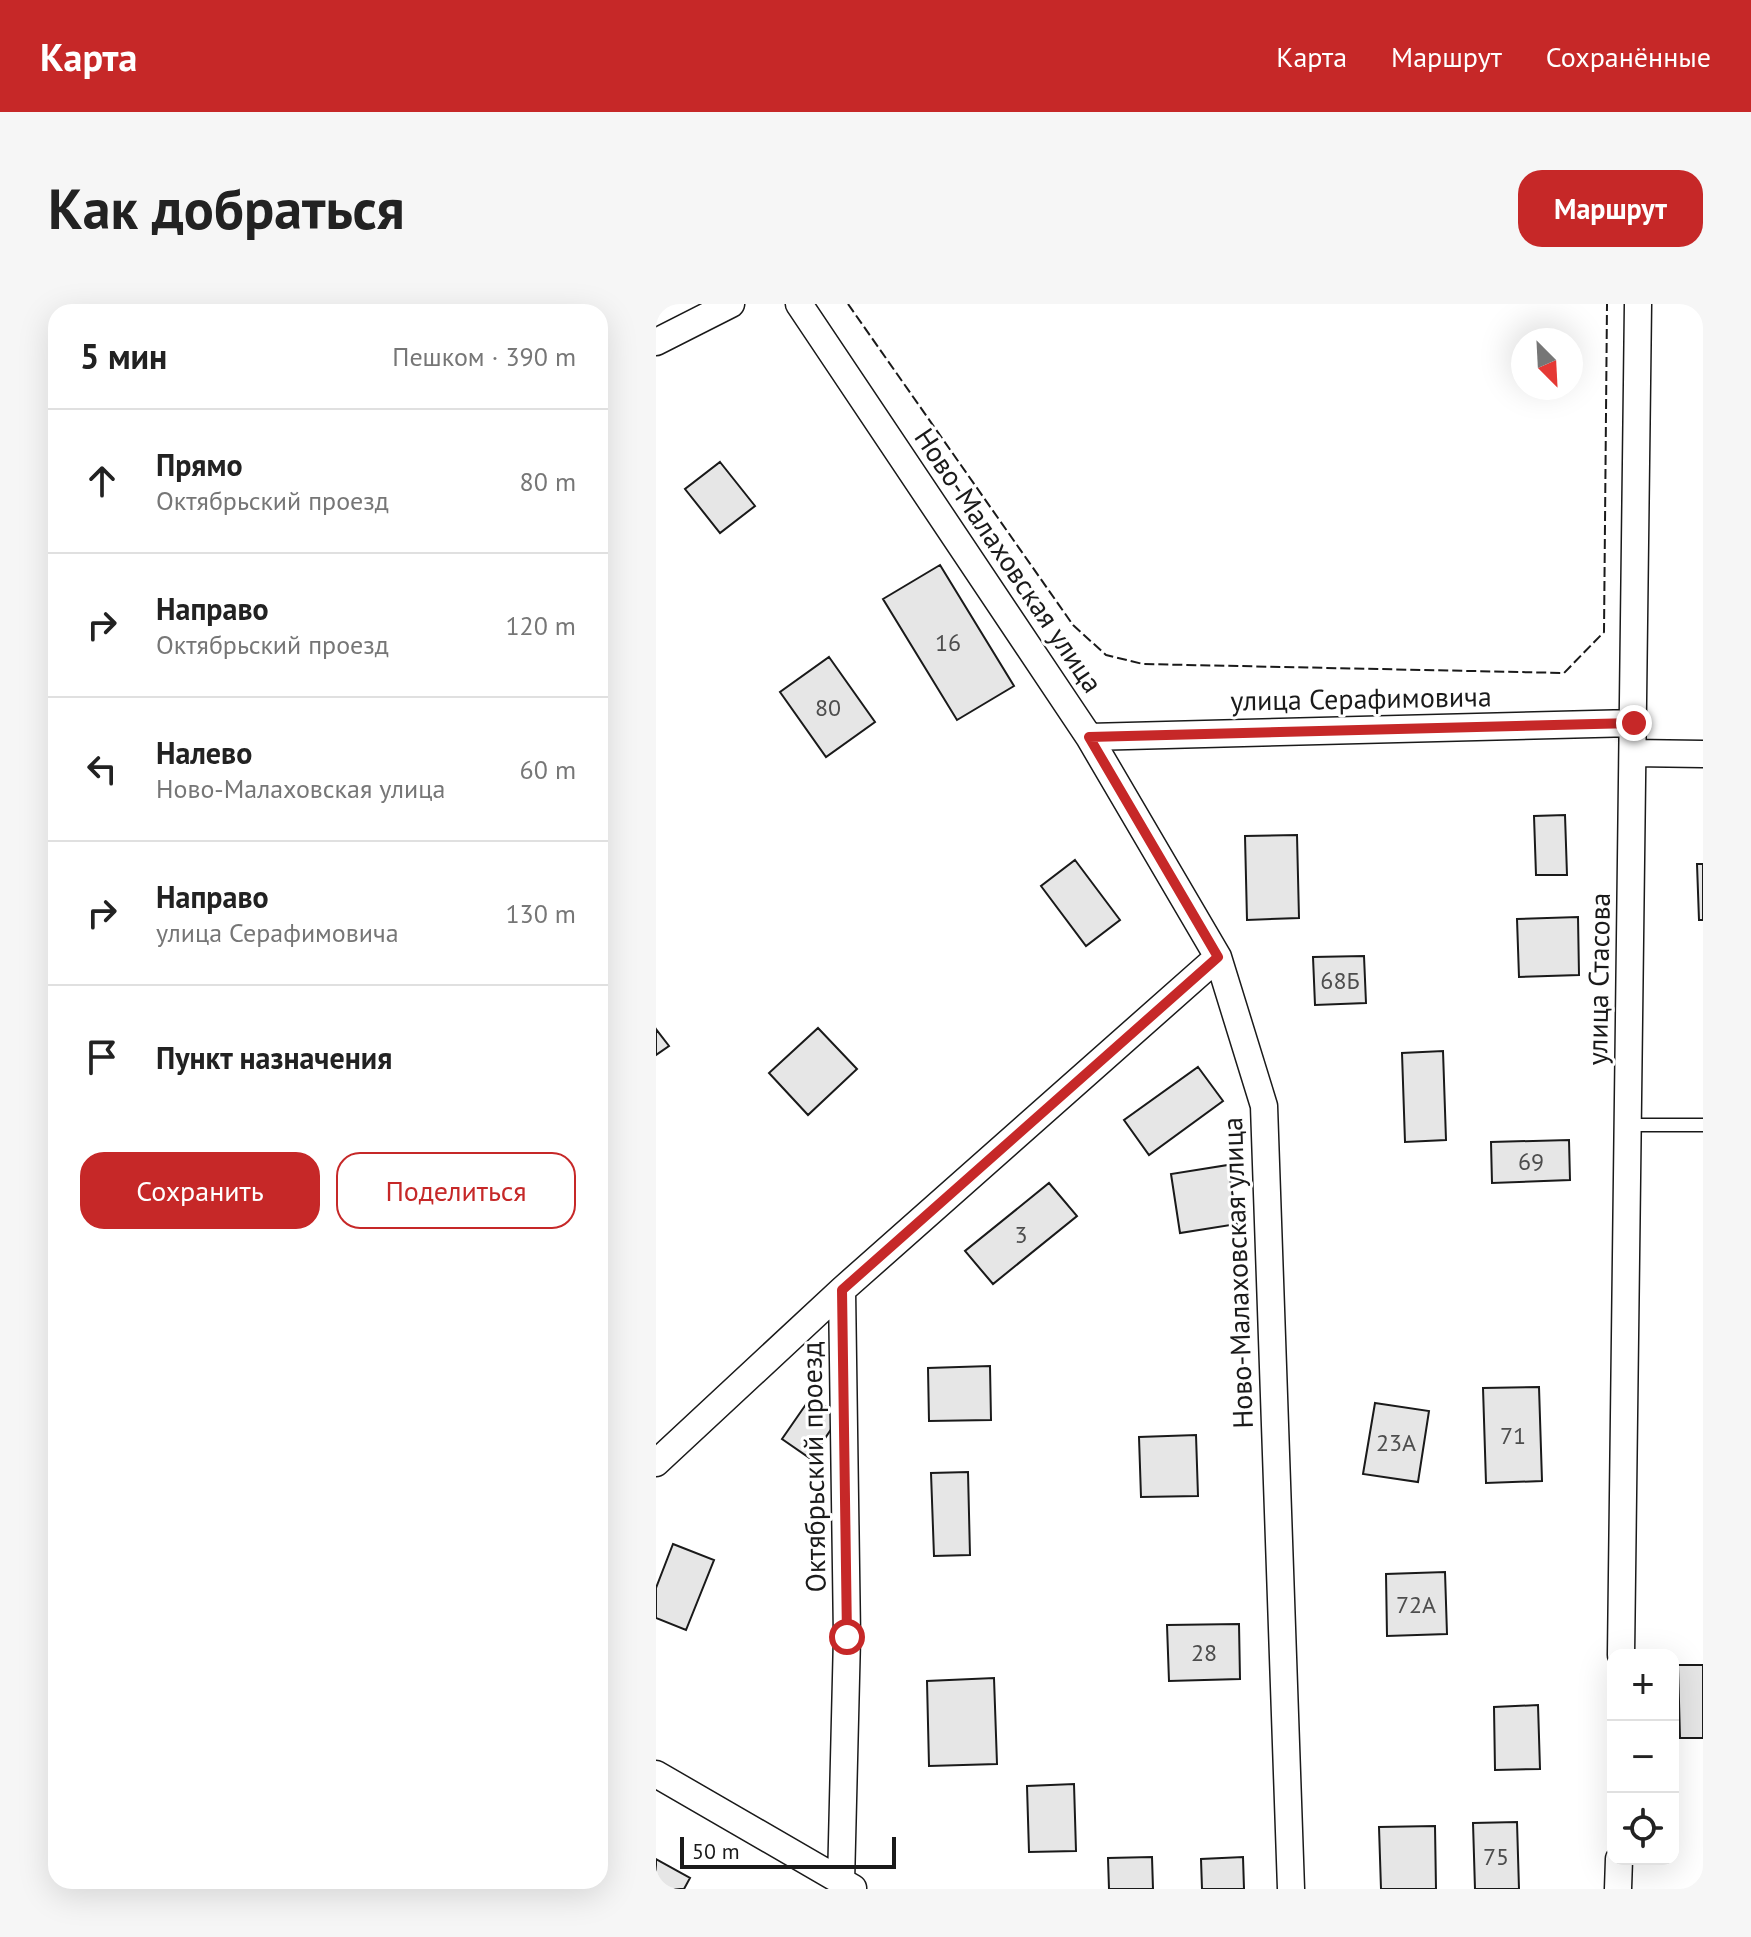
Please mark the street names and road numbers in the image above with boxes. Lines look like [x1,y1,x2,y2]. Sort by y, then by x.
street label: Ново-Малаховская улица [907,420,1111,700]
street label: улица Серафимовича [1230,677,1492,719]
street label: улица Стасова [1578,892,1618,1066]
street label: Ново-Малаховская улица [1213,1117,1261,1429]
street label: Октябрьский проезд [792,1341,834,1593]

